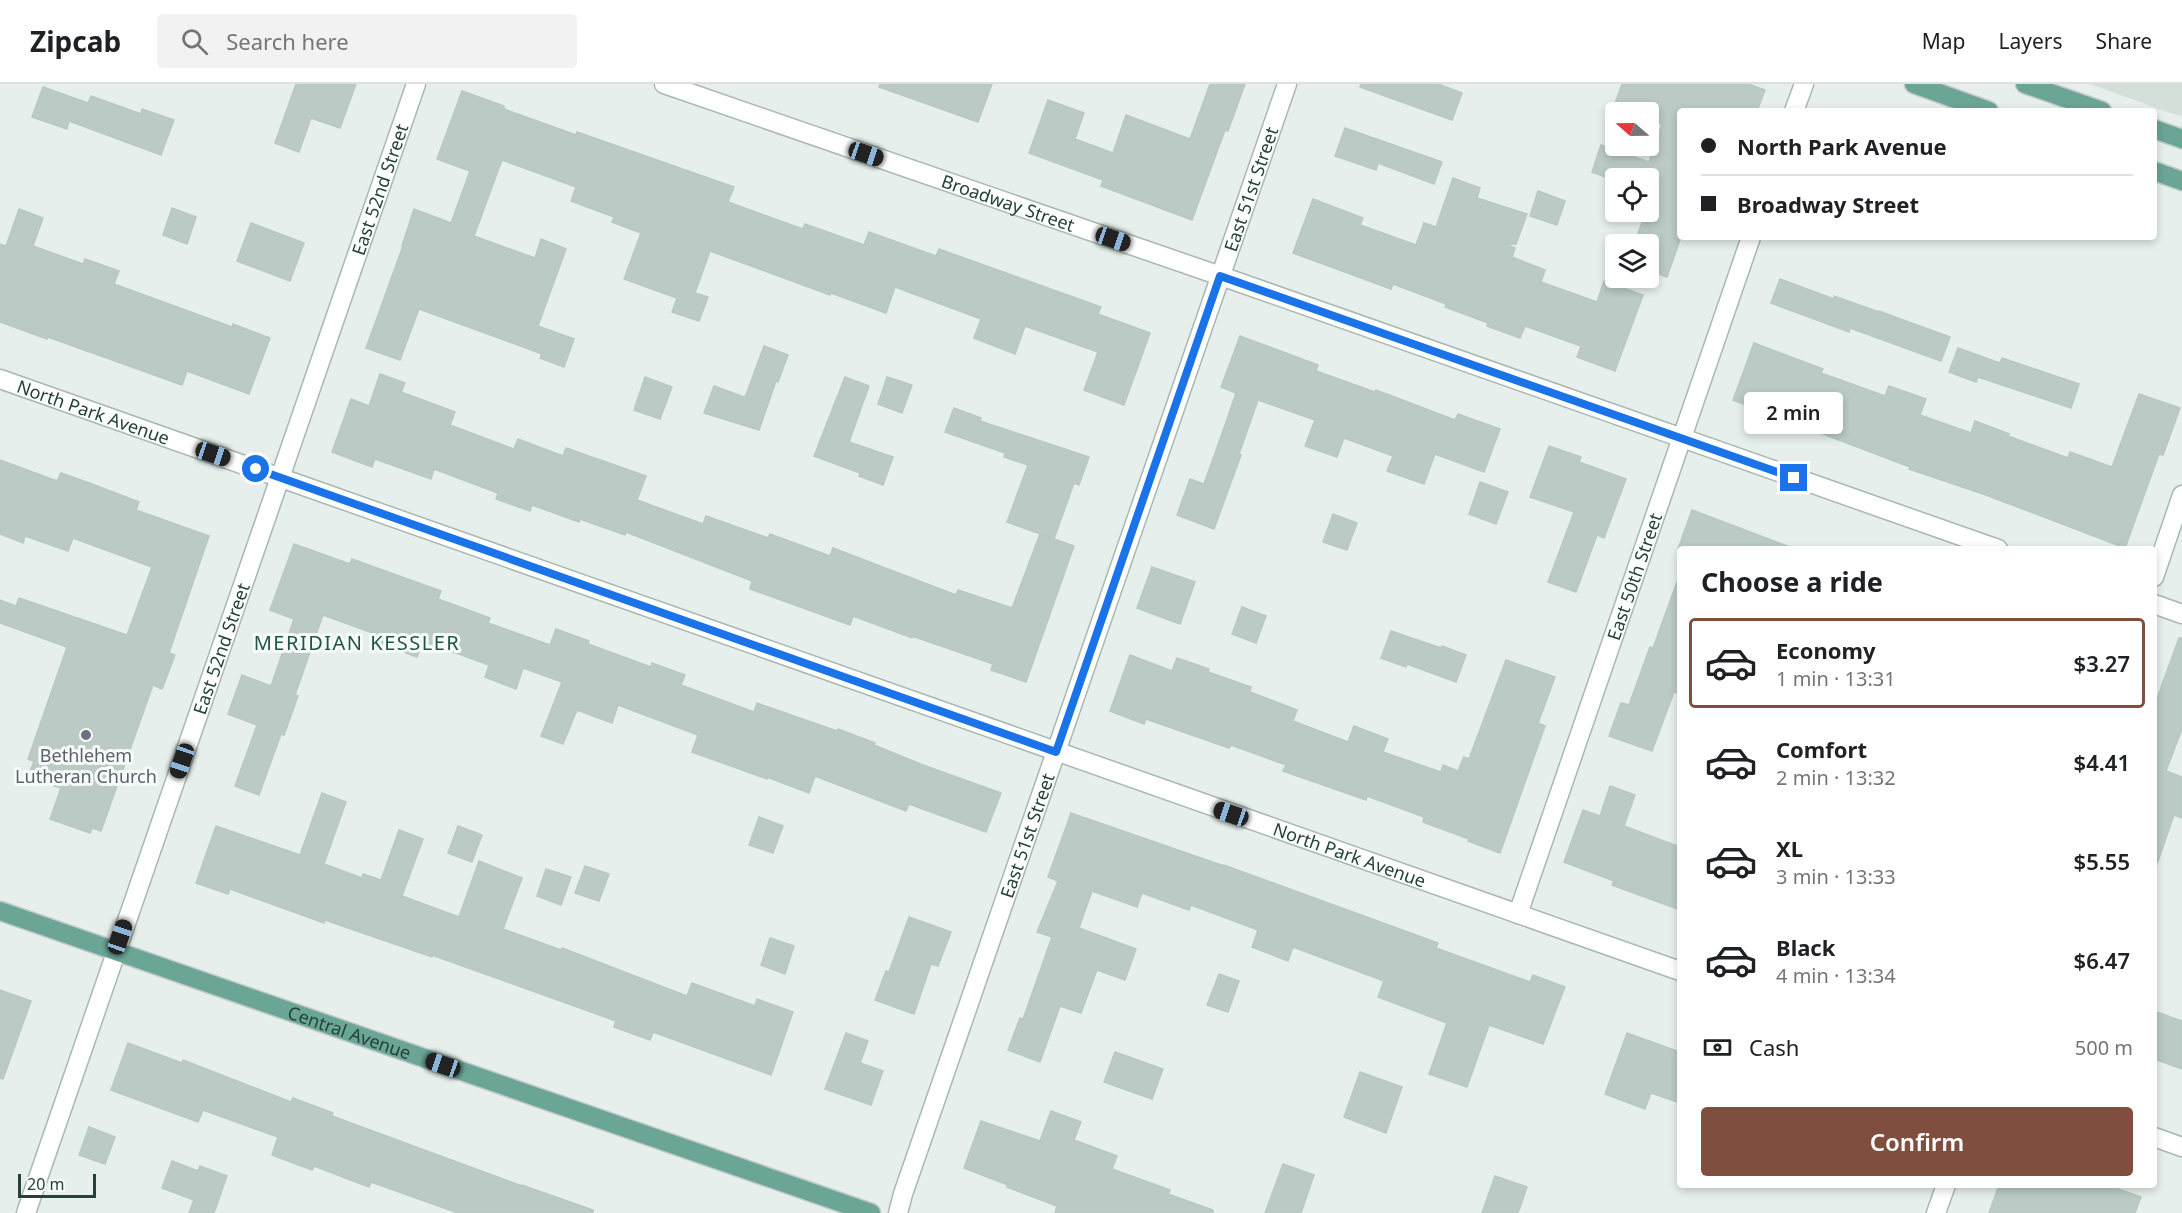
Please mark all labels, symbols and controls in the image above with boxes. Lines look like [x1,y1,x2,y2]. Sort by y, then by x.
search box [157,14,577,68]
text: Zipcab [30,22,121,60]
icon: search [178,25,211,58]
text: Search here [226,26,349,56]
text: Map [1922,27,1966,55]
text: Layers [1999,27,2063,55]
text: Share [2096,27,2152,55]
north arrow [1605,102,1659,156]
map controls [1605,102,1659,288]
street label: East 52nd Street [346,120,414,258]
street label: East 51st Street [1218,123,1284,255]
text: North Park Avenue [1737,131,1947,161]
car [846,140,886,168]
button: locate [1605,168,1659,222]
street label: Broadway Street [938,169,1078,237]
text: Broadway Street [1737,189,1919,219]
car [1093,225,1133,253]
button: layers [1605,234,1659,288]
street label: North Park Avenue [14,374,173,450]
callout: 2 min [1744,391,1844,433]
text: 2 min [1766,399,1821,426]
car [193,440,233,468]
route start [242,455,269,482]
route end [1780,464,1807,491]
street label: East 50th Street [1601,509,1667,643]
text: Choose a ride [1701,563,1883,600]
street label: East 52nd Street [187,579,255,718]
district label: MERIDIAN KESSLER [254,629,460,656]
text: Economy [1776,635,1875,665]
icon: car [1704,636,1758,690]
text: $3.27 [2074,648,2130,678]
text: 1 min · 13:31 [1776,665,1896,692]
marker: Bethlehem Lutheran Church [79,728,93,742]
text: Comfort [1776,734,1867,764]
icon: car [1704,735,1758,789]
car [168,741,196,781]
place label: Bethlehem Lutheran Church [15,743,157,788]
text: $4.41 [2074,747,2130,777]
text: 2 min · 13:32 [1776,764,1896,791]
street label: East 51st Street [994,769,1060,901]
car [1211,800,1251,828]
street label: North Park Avenue [1270,817,1429,893]
text: XL [1776,833,1803,863]
icon: car [1704,834,1758,888]
text: $5.55 [2074,846,2130,876]
text: 3 min · 13:33 [1776,863,1896,890]
car [106,917,134,957]
text: Black [1776,932,1835,962]
icon: car [1704,933,1758,987]
text: $6.47 [2074,945,2130,975]
text: 4 min · 13:34 [1776,962,1896,989]
street label: Central Avenue [285,1000,414,1065]
icon: cash [1701,1031,1734,1064]
text: Cash [1749,1032,1799,1062]
text: 500 m [2075,1034,2133,1061]
car [423,1051,463,1079]
button: Confirm [1701,1107,2133,1176]
scale bar [18,1171,96,1198]
text: 20 m [27,1173,64,1195]

